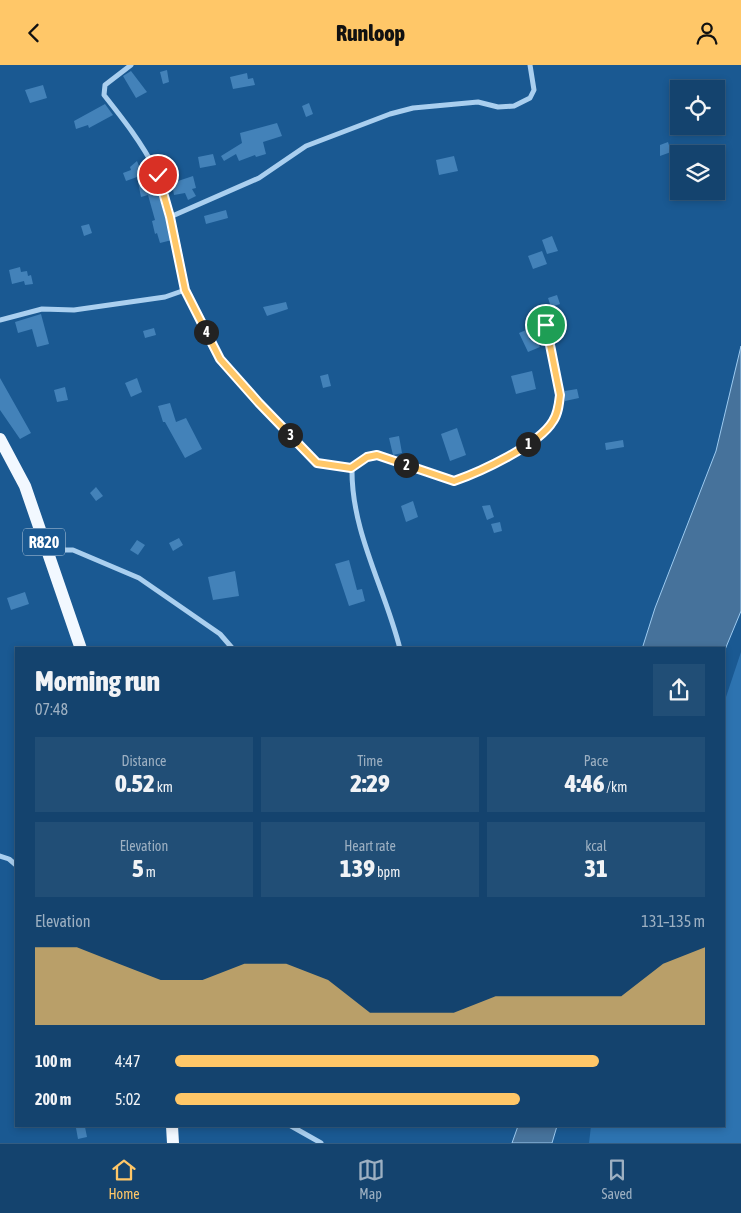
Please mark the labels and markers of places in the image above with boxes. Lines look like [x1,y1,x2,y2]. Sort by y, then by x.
pin [137,154,179,196]
pin [525,304,567,346]
pin: 4 [194,319,218,345]
pin: 3 [278,423,302,447]
pin: 1 [516,431,540,457]
pin: 2 [394,453,418,477]

